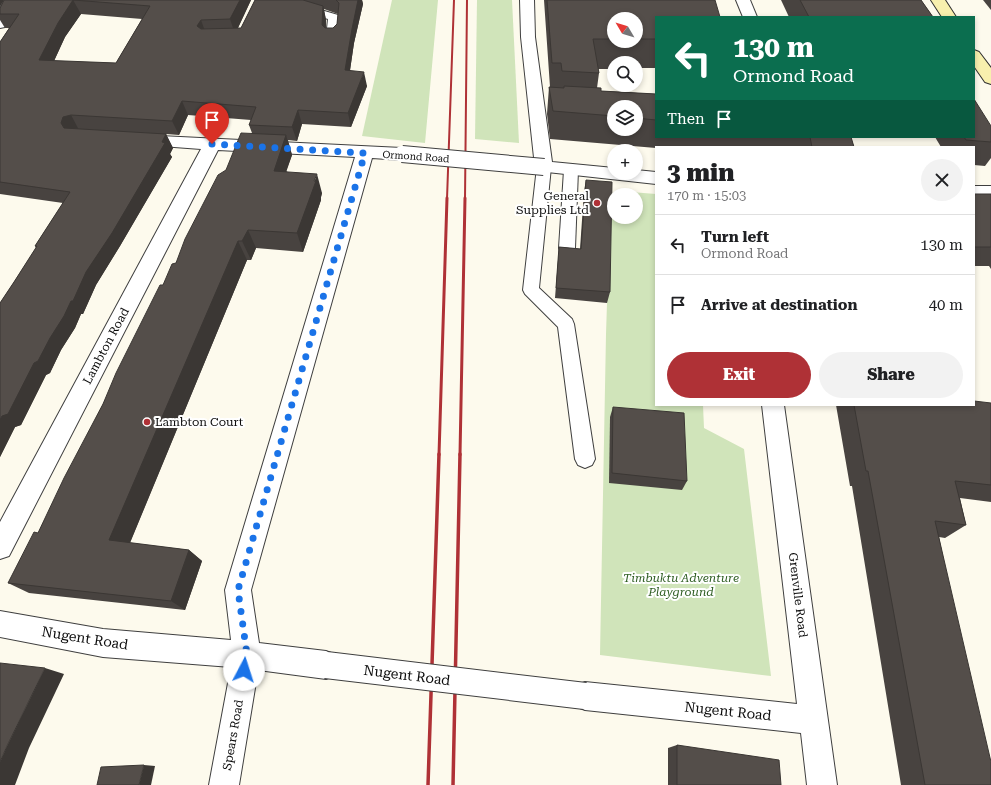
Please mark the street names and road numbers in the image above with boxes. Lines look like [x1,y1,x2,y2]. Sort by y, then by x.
street label: Ormond Road [382,149,450,164]
street label: Lambton Road [80,305,132,387]
street label: Grenville Road [786,552,810,639]
street label: Nugent Road [41,623,129,653]
street label: Nugent Road [363,662,451,688]
street label: Spears Road [220,698,246,771]
street label: Nugent Road [684,698,772,724]

